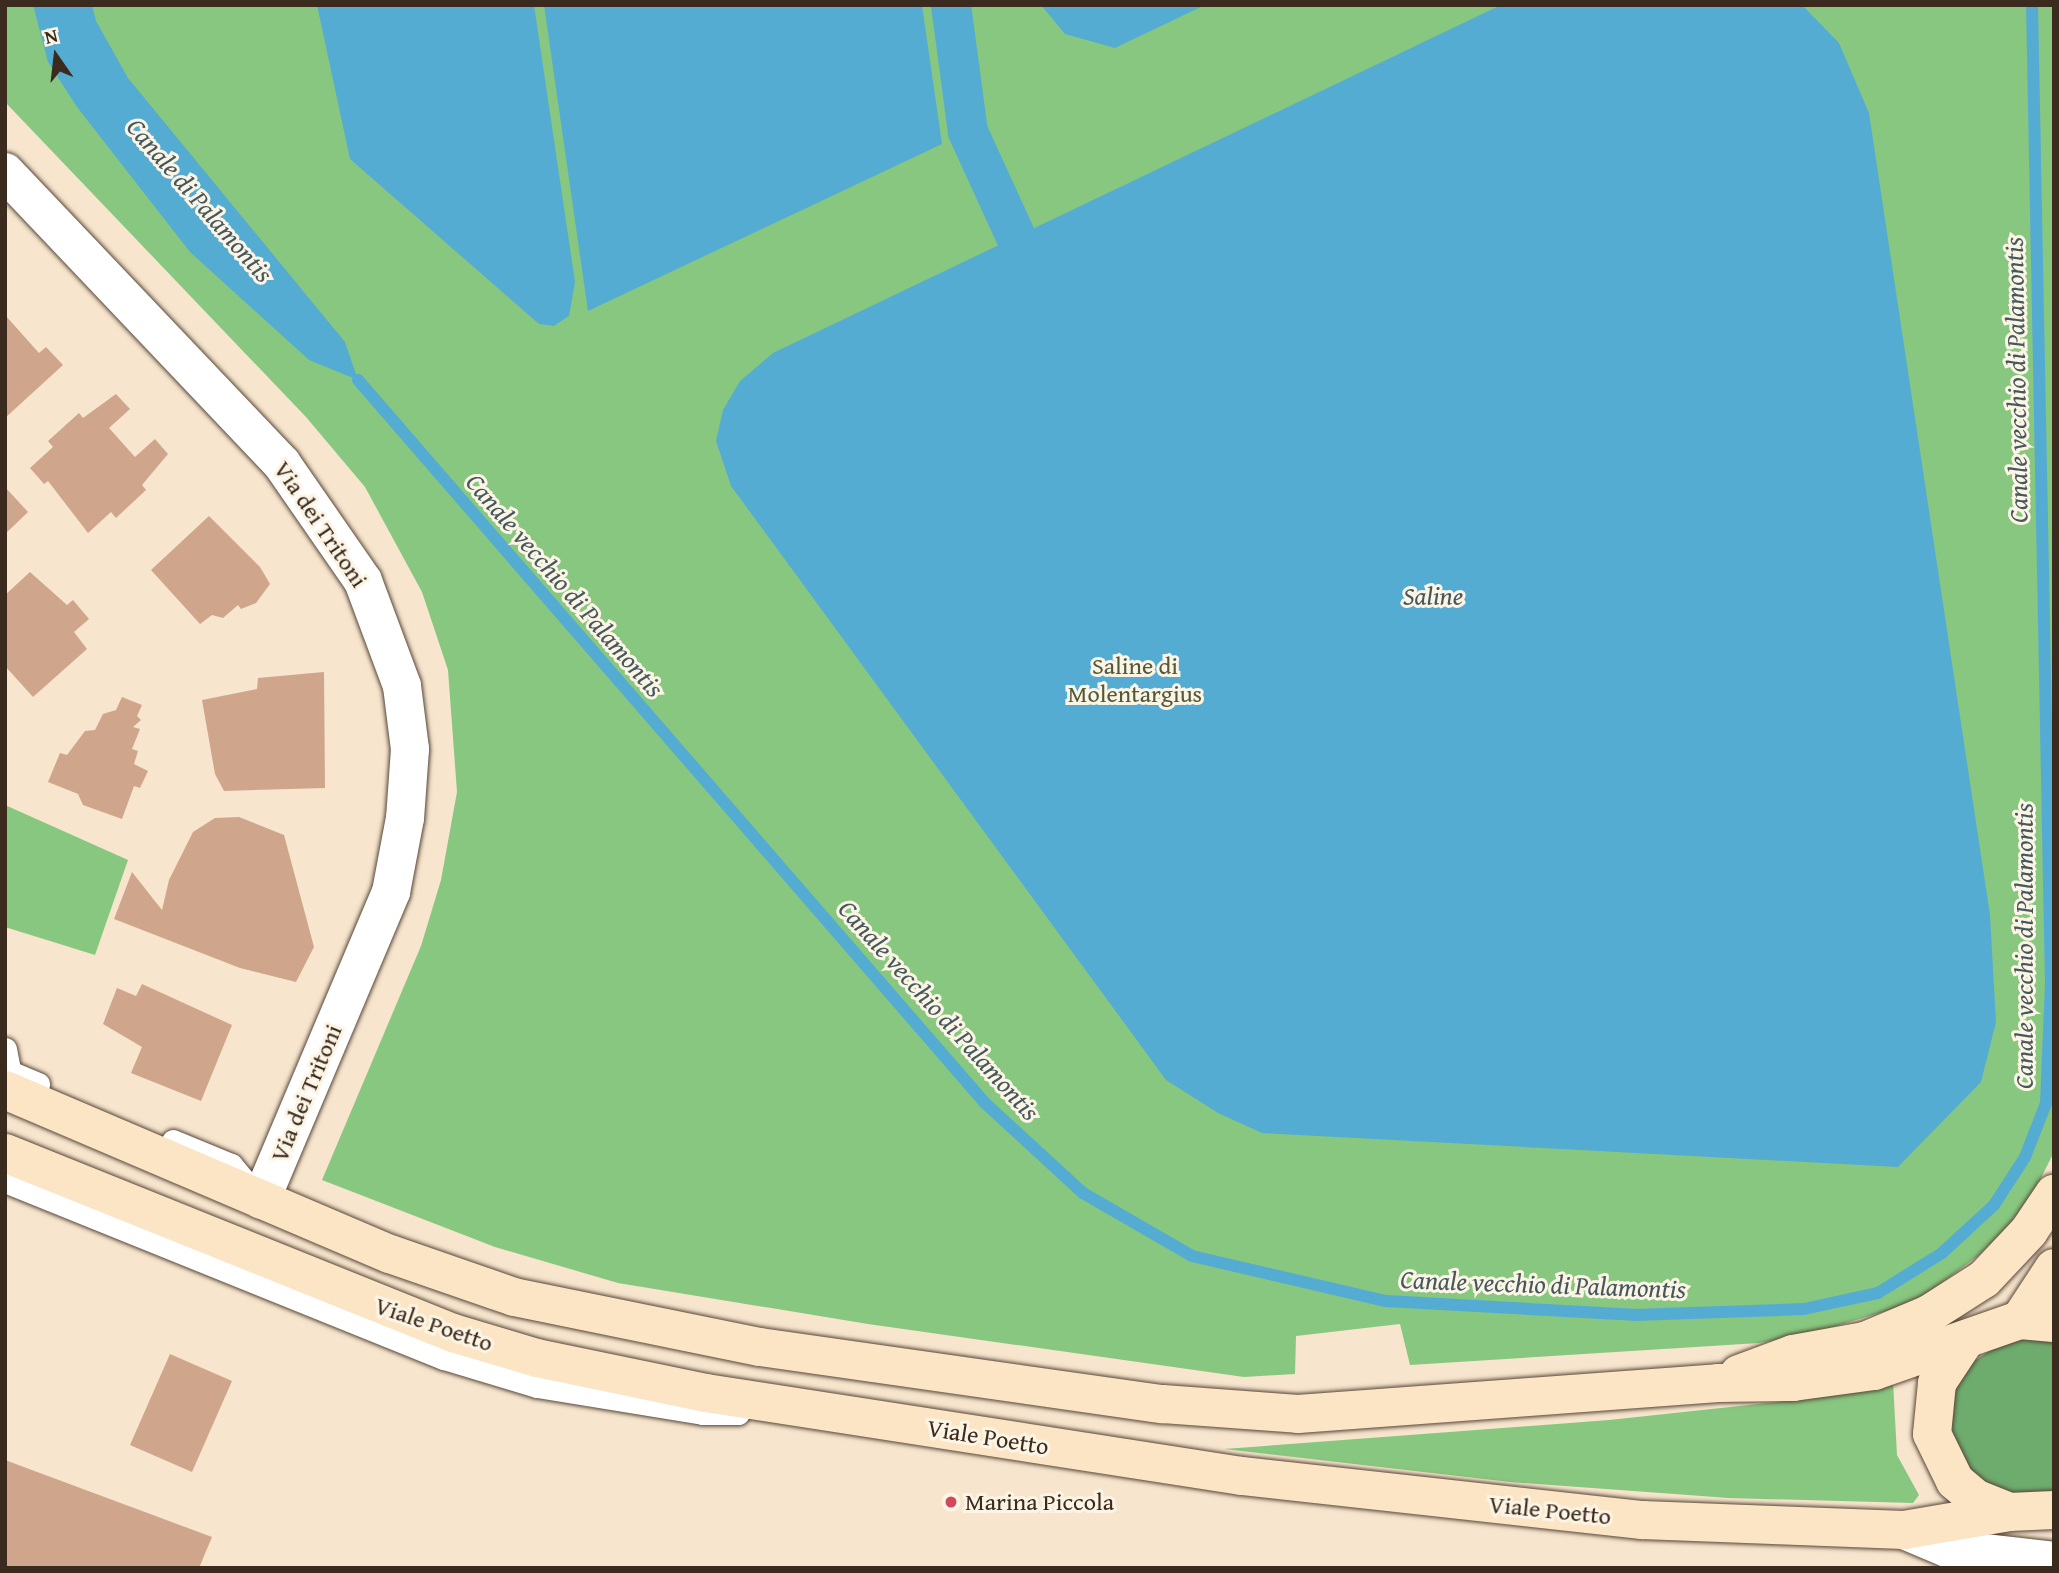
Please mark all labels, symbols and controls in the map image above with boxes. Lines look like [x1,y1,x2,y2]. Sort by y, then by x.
north arrow [21,21,91,91]
text: N [41,21,60,51]
water label: Canale di Palamontis [120,112,280,288]
water label: Canale vecchio di Palamontis [1998,237,2034,523]
street label: Via dei Tritoni [268,455,374,593]
water label: Canale vecchio di Palamontis [459,467,671,703]
water label: Saline [1403,580,1463,612]
park label: Saline di Molentargius [1068,652,1202,708]
water label: Canale vecchio di Palamontis [2008,803,2040,1089]
water label: Canale vecchio di Palamontis [832,893,1046,1127]
street label: Via dei Tritoni [264,1020,348,1166]
water label: Canale vecchio di Palamontis [1400,1263,1686,1305]
street label: Viale Poetto [371,1290,497,1358]
street label: Viale Poetto [925,1413,1051,1461]
place label: Marina Piccola [965,1488,1114,1516]
street label: Viale Poetto [1487,1489,1613,1531]
marker: Marina Piccola [943,1494,959,1510]

